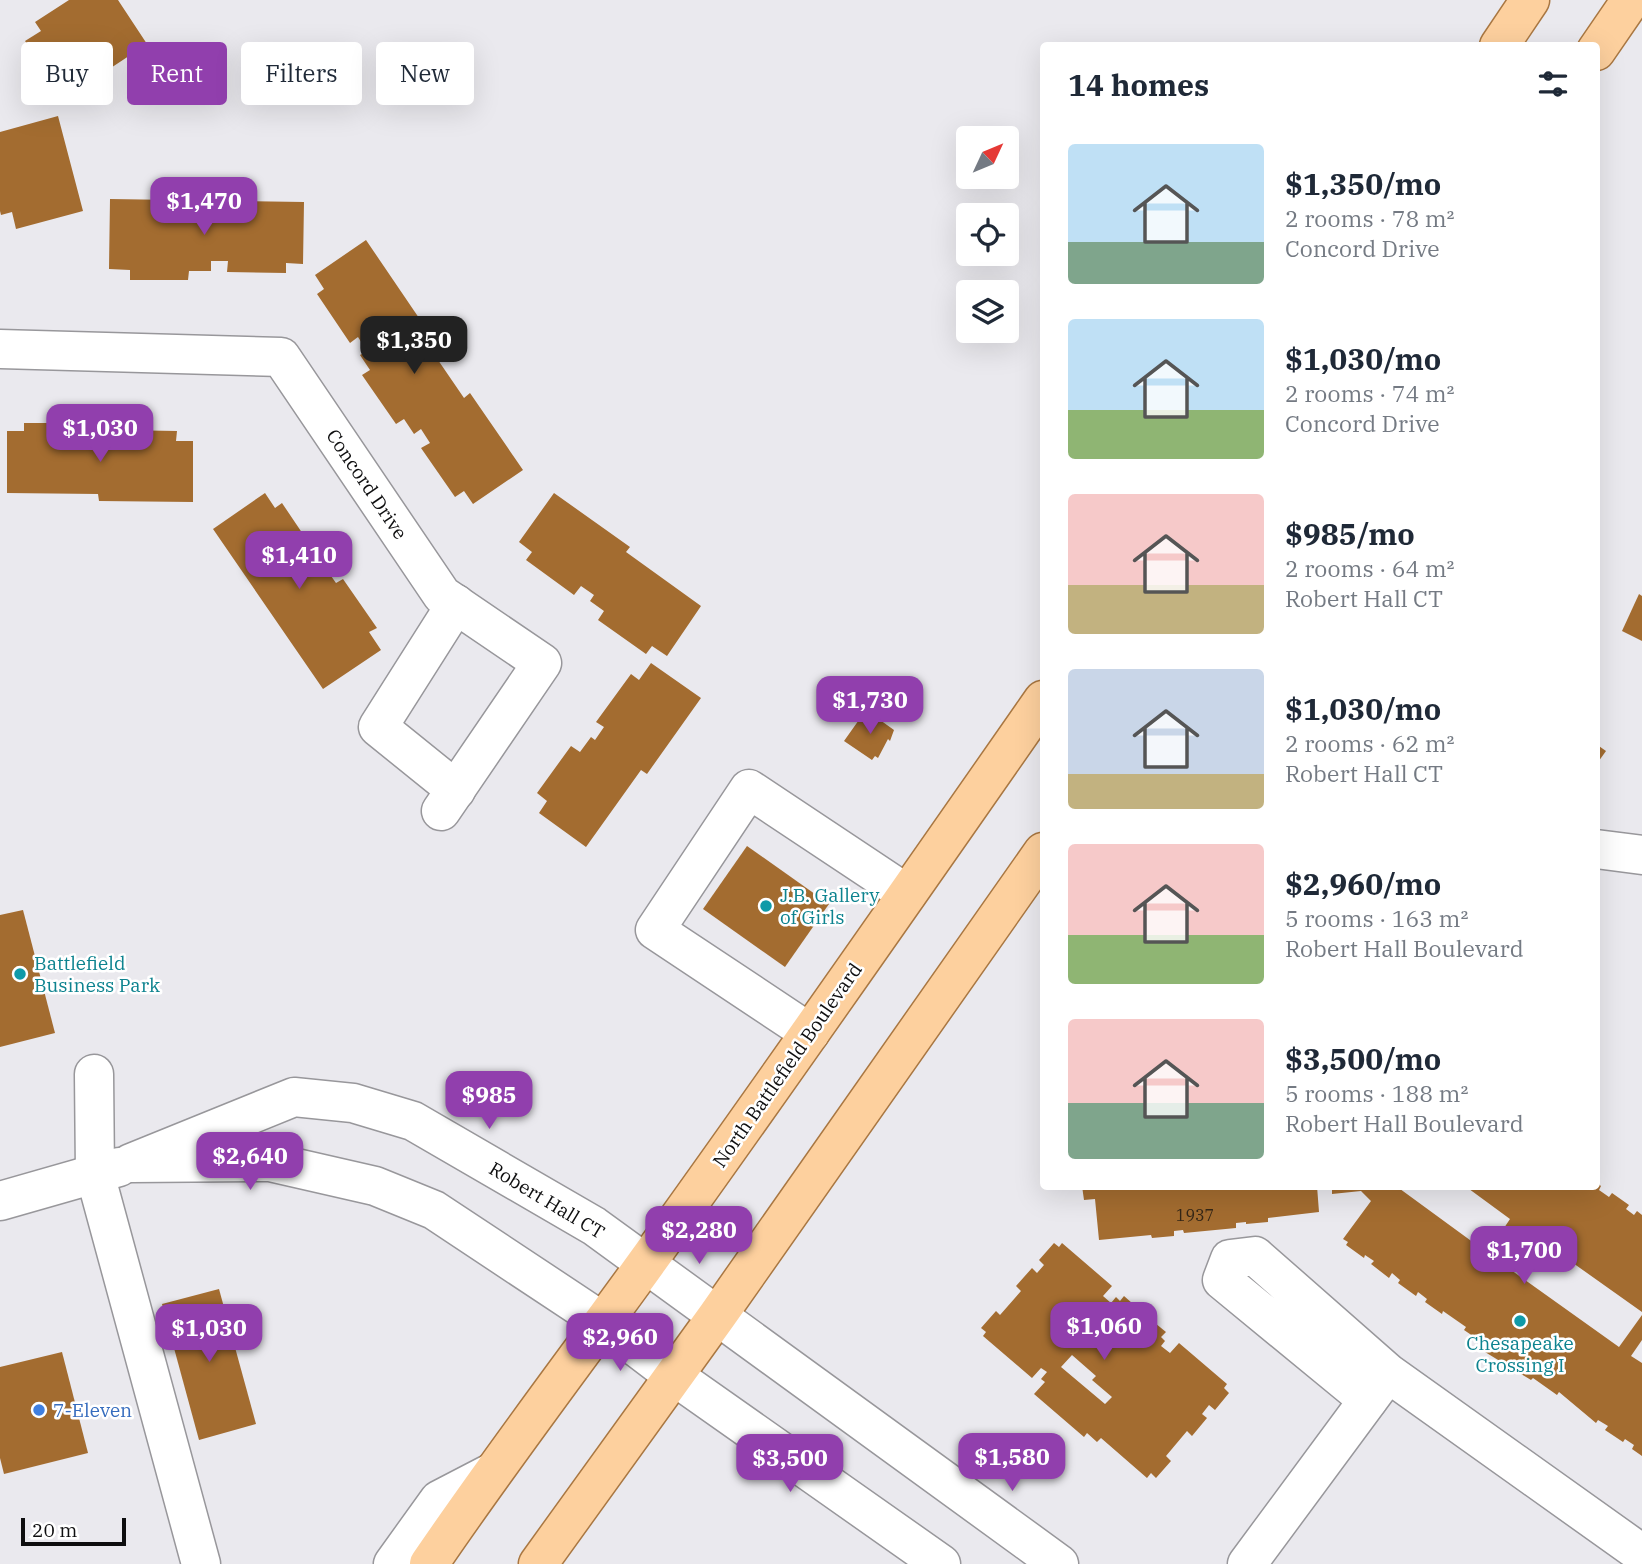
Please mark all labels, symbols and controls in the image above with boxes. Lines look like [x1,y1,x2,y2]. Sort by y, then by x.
chip: Buy [21,42,113,105]
chip: Rent [127,42,227,105]
chip: Filters [241,42,362,105]
chip: New [376,42,474,105]
text: 14 homes [1068,65,1209,104]
icon: filters [1534,65,1572,103]
north arrow [956,126,1018,189]
map controls [956,126,1019,343]
text: $1,350/mo [1285,164,1441,203]
icon: home [1124,172,1208,256]
pin: $1,470 [147,177,261,237]
text: $1,470 [166,185,242,215]
button: locate [956,203,1019,266]
text: 2 rooms · 78 m² [1285,203,1455,233]
text: Concord Drive [1285,233,1440,263]
button: layers [956,280,1019,343]
pin: $1,350 [357,316,471,376]
text: $1,350 [376,324,452,354]
text: $1,030/mo [1285,339,1441,378]
icon: home [1124,347,1208,431]
text: 2 rooms · 74 m² [1285,378,1455,408]
pin: $1,030 [43,405,157,464]
text: Concord Drive [1285,408,1440,438]
text: $1,030 [62,412,138,442]
street label: Concord Drive [321,424,413,544]
text: $985/mo [1285,514,1415,553]
icon: home [1124,522,1208,606]
pin: $1,410 [242,532,356,591]
text: $1,410 [261,539,337,569]
text: 2 rooms · 64 m² [1285,553,1455,583]
text: Robert Hall CT [1285,583,1443,613]
pin: $1,730 [813,676,927,736]
text: $1,730 [832,684,908,714]
text: $1,030/mo [1285,689,1441,728]
icon: home [1124,697,1208,781]
text: 2 rooms · 62 m² [1285,728,1455,758]
text: Robert Hall CT [1285,758,1443,788]
text: $2,960/mo [1285,864,1441,903]
icon: home [1124,872,1208,956]
place label: J.B. Gallery of Girls [780,883,880,929]
marker: J.B. Gallery of Girls [758,898,774,914]
text: 5 rooms · 163 m² [1285,903,1468,933]
text: Robert Hall Boulevard [1285,933,1524,963]
place label: Battlefield Business Park [34,951,160,997]
street label: North Battlefield Boulevard [707,958,867,1172]
marker: Battlefield Business Park [12,966,28,982]
text: $3,500/mo [1285,1039,1441,1078]
icon: home [1124,1047,1208,1131]
pin: $985 [448,1072,530,1131]
text: 5 rooms · 188 m² [1285,1078,1468,1108]
text: $985 [461,1079,517,1109]
text: Robert Hall Boulevard [1285,1108,1524,1138]
pin: $2,640 [193,1132,307,1192]
text: $2,640 [212,1140,288,1170]
street label: Robert Hall CT [485,1156,609,1244]
house number: 1937 [1176,1205,1214,1225]
pin: $2,280 [642,1206,756,1266]
text: $2,280 [661,1214,737,1244]
pin: $1,700 [1467,1226,1581,1286]
text: $1,700 [1486,1234,1562,1264]
pin: $1,060 [1047,1302,1161,1362]
pin: $1,030 [152,1304,266,1364]
text: $1,060 [1066,1310,1142,1340]
text: $1,030 [171,1312,247,1342]
marker: Chesapeake Crossing I [1512,1313,1528,1329]
pin: $2,960 [563,1314,677,1373]
text: $2,960 [582,1321,658,1351]
place label: Chesapeake Crossing I [1466,1331,1574,1377]
place label: 7-Eleven [53,1398,132,1422]
marker: 7-Eleven [31,1402,47,1418]
pin: $3,500 [733,1434,847,1494]
pin: $1,580 [955,1434,1069,1493]
text: $1,580 [974,1441,1050,1471]
text: $3,500 [752,1442,828,1472]
scale bar [21,1515,126,1547]
text: 20 m [32,1518,77,1542]

